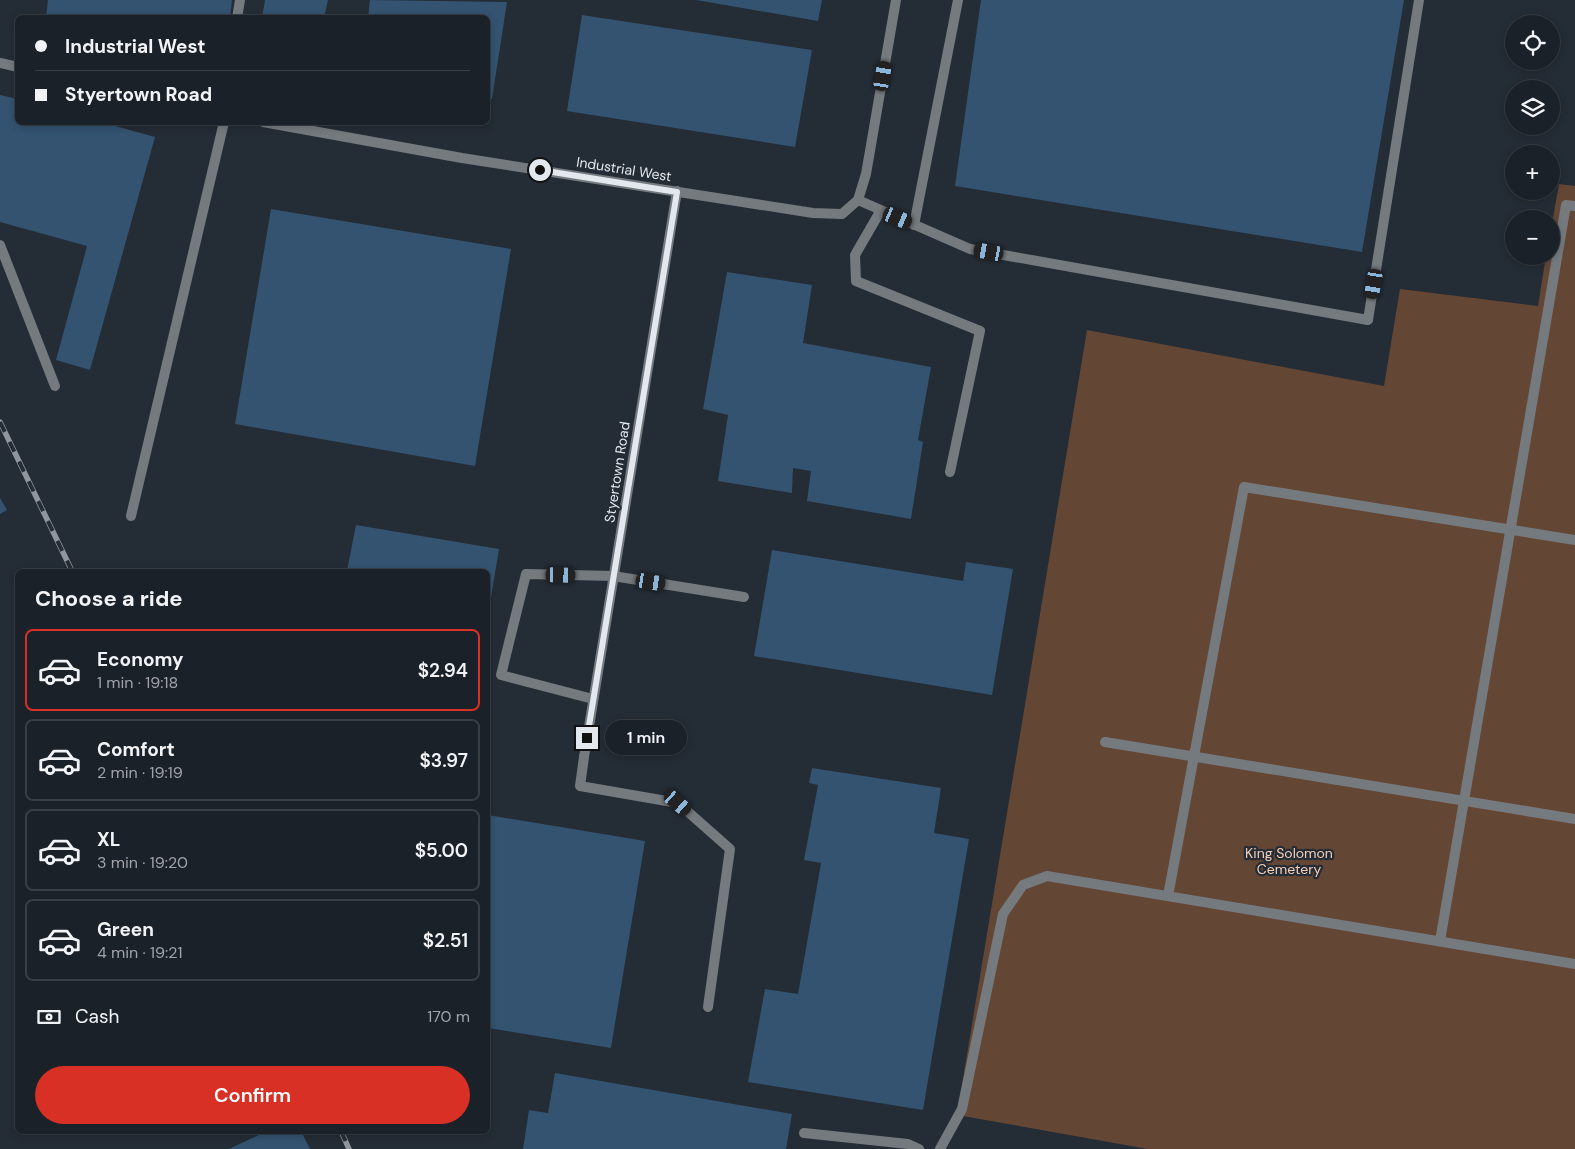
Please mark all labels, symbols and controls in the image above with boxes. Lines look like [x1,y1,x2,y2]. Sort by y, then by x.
map controls [1505,15,1560,265]
button: locate [1505,15,1560,70]
text: Industrial West [65,34,206,59]
car [873,60,892,92]
button: layers [1505,80,1560,135]
text: Styertown Road [65,82,212,107]
button: + [1505,145,1560,200]
street label: Industrial West [575,153,673,185]
route start [529,159,551,181]
car [881,205,914,231]
button: − [1505,210,1560,265]
car [972,242,1005,262]
car [1364,268,1383,300]
street label: Styertown Road [600,420,634,524]
car [545,567,576,583]
car [635,572,666,592]
text: Choose a ride [35,584,183,613]
text: Economy [97,647,184,672]
icon: car [37,648,82,693]
text: $2.94 [418,658,468,683]
text: 1 min · 19:18 [97,672,178,693]
callout: 1 min [604,720,687,756]
route end [576,727,598,749]
text: 1 min [627,727,665,748]
text: Comfort [97,737,175,762]
icon: car [37,738,82,783]
text: $3.97 [419,748,468,773]
text: 2 min · 19:19 [97,762,183,783]
car [661,787,694,819]
text: XL [97,827,120,852]
icon: car [37,828,82,873]
text: $5.00 [415,838,468,863]
park label: King Solomon Cemetery [1245,844,1333,878]
text: 3 min · 19:20 [97,852,188,873]
text: Green [97,917,154,942]
icon: car [37,918,82,963]
text: $2.51 [423,928,468,953]
text: 4 min · 19:21 [97,942,182,963]
icon: cash [35,1003,63,1031]
text: Cash [75,1004,119,1029]
text: 170 m [427,1006,470,1027]
button: Confirm [35,1066,470,1124]

